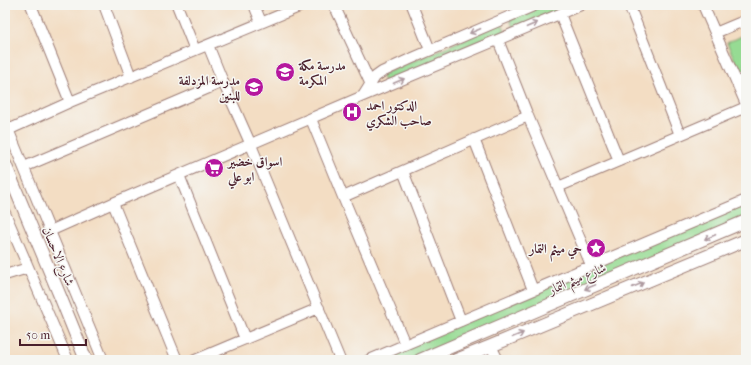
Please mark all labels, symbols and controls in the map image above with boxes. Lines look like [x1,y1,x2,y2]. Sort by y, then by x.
one-way arrow [526,21,538,29]
one-way arrow [469,28,481,35]
place label: مدرسة مكة المكرمة [298,58,346,89]
school or university icon: مدرسة مكة المكرمة [274,61,296,83]
place label: مدرسة المزدلفة للبنين [179,73,240,104]
school or university icon: مدرسة المزدلفة للبنين [243,76,265,98]
one-way arrow [393,77,405,85]
place label: الدكتور احمد صاحب الشكري [366,98,432,132]
hospital icon: الدكتور احمد صاحب الشكري [341,101,363,123]
place label: اسواق خضير ابو علي [226,154,282,189]
supermarket icon: اسواق خضير ابو علي [203,157,225,179]
street label: شارع الاحسان [36,224,78,290]
one-way arrow [705,233,717,241]
place icon: حي ميثم التمار [585,237,607,259]
place label: حي ميثم التمار [527,241,582,262]
street label: شارع ميثم التمار [544,260,611,304]
one-way arrow [631,280,643,288]
one-way arrow [585,284,597,292]
scale bar [20,321,86,347]
text: 50 m [26,328,50,342]
one-way arrow [511,331,523,338]

